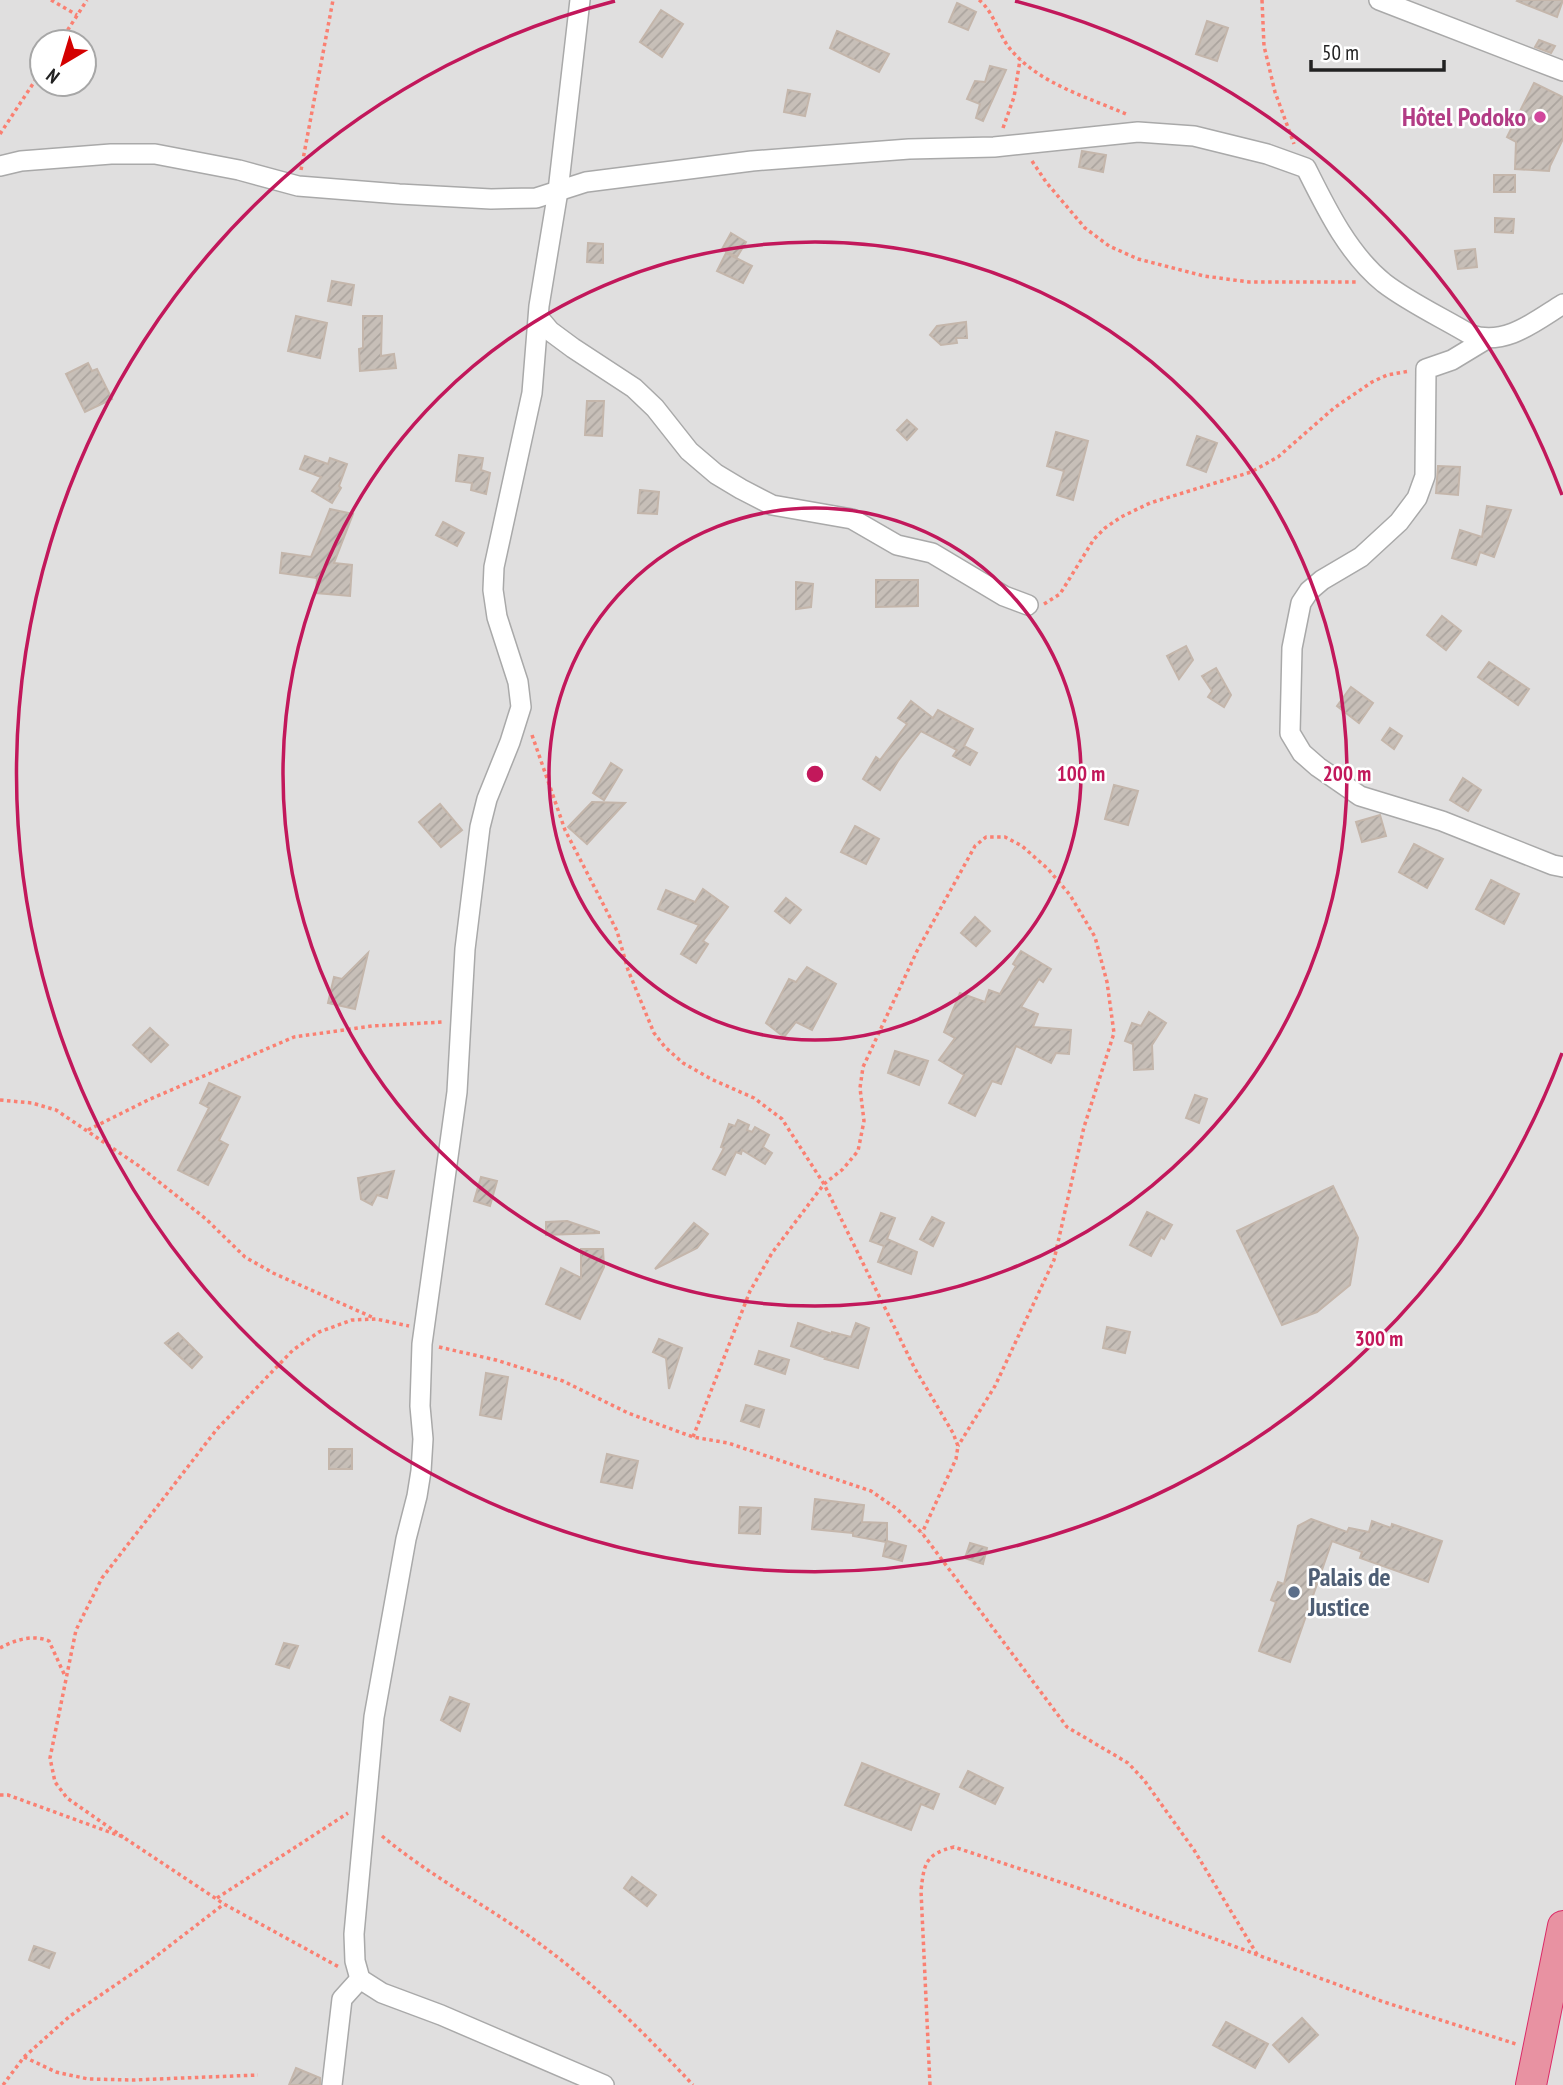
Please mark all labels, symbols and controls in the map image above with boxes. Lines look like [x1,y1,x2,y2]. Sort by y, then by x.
north arrow [28,28,98,98]
scale bar [1311,28,1444,72]
text: 50 m [1322,39,1359,66]
text: N [41,64,64,89]
place label: Hôtel Podoko [1402,100,1526,133]
marker: Hôtel Podoko [1532,109,1548,125]
text: 100 m [1057,760,1105,787]
text: 200 m [1323,760,1371,787]
centre of rings [803,762,827,786]
text: 300 m [1355,1325,1403,1352]
place label: Palais de Justice [1307,1560,1391,1623]
marker: Palais de Justice [1286,1584,1302,1600]

